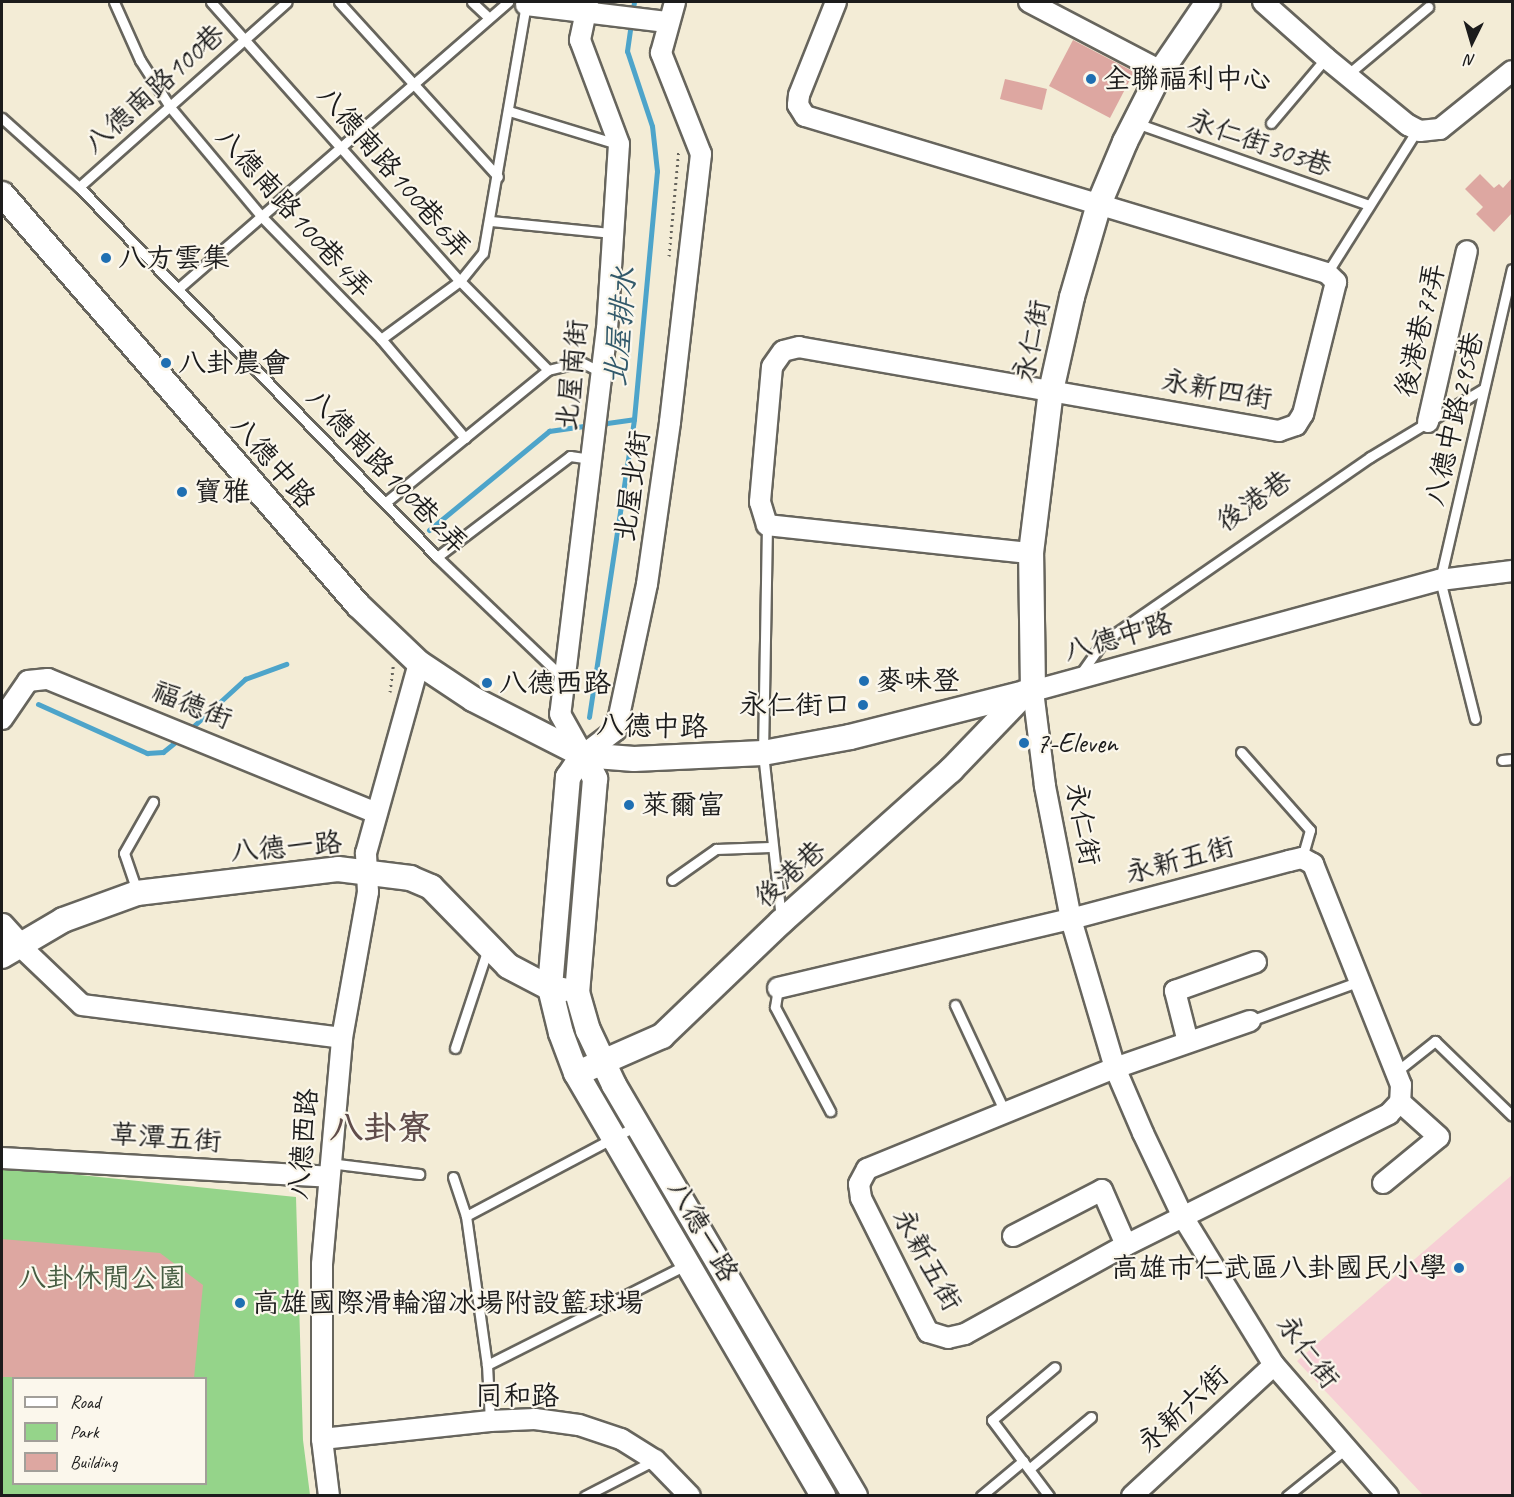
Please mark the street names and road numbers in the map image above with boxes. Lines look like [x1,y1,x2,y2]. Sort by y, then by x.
street label: 八德南路100巷 [77,17,231,161]
street label: 八德南路100巷6弄 [310,79,478,265]
street label: 永仁街303巷 [1184,103,1336,183]
street label: 八德南路100巷4弄 [208,121,380,305]
street label: 後港巷77弄 [1388,259,1452,401]
street label: 永仁街 [1007,296,1057,386]
street label: 北屋南街 [549,318,595,432]
street label: 八德中路295巷 [1418,329,1490,509]
street label: 永新四街 [1159,364,1275,416]
street label: 八德南路100巷2弄 [299,381,475,561]
street label: 八德中路 [224,409,322,515]
street label: 北屋北街 [608,428,656,544]
street label: 後港巷 [1210,463,1298,539]
street label: 八德中路 [1060,605,1176,669]
street label: 福德街 [147,674,237,736]
street label: 八德中路 [596,708,708,744]
street label: 永仁街 [1059,780,1107,868]
street label: 八德一路 [229,825,343,869]
street label: 永新五街 [1122,829,1238,891]
street label: 後港巷 [748,833,832,915]
street label: 八德西路 [281,1087,325,1201]
street label: 草潭五街 [109,1117,223,1159]
street label: 八德一路 [660,1174,746,1288]
street label: 永新五街 [885,1203,969,1317]
street label: 永仁街 [1269,1308,1347,1396]
street label: 永新六街 [1131,1359,1235,1459]
street label: 同和路 [475,1379,559,1413]

